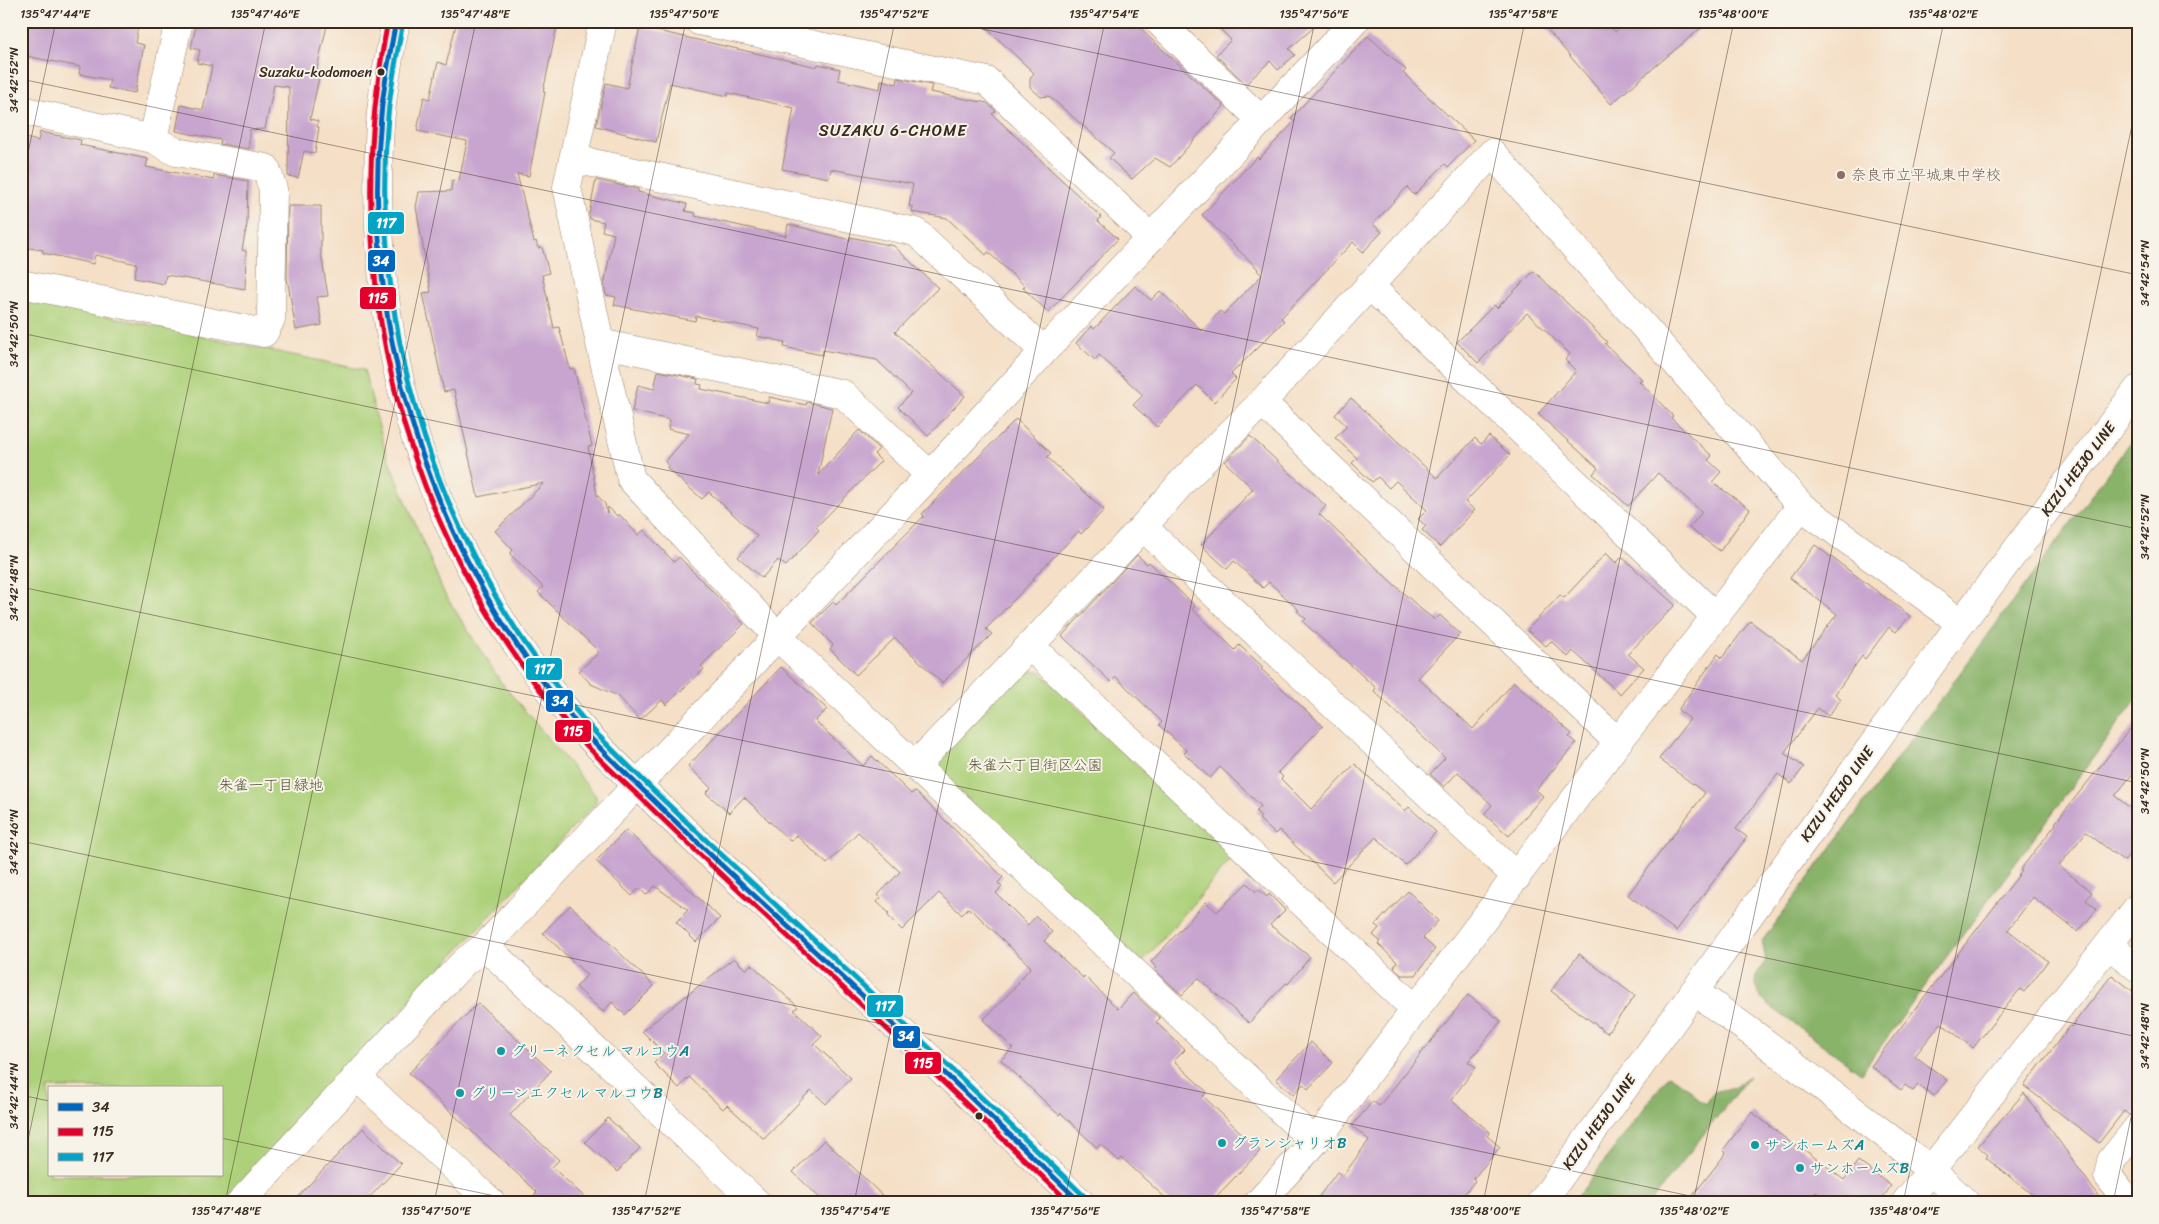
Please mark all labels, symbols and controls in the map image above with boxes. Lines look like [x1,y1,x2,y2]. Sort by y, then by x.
text: 135°47'44"E [20,3,91,25]
text: 135°47'46"E [231,3,301,25]
text: 135°47'48"E [440,3,511,25]
text: 135°47'50"E [649,3,720,25]
text: 135°47'52"E [860,3,930,25]
text: 135°47'54"E [1069,3,1140,25]
text: 135°47'56"E [1280,3,1350,25]
text: 135°47'58"E [1488,3,1559,25]
text: 135°48'00"E [1698,3,1769,25]
text: 135°48'02"E [1908,3,1979,25]
text: 34°42'52"N [3,46,25,113]
place label: Suzaku-kodomoen [259,60,372,85]
marker: Suzaku-kodomoen [376,67,386,77]
district label: SUZAKU 6-CHOME [819,116,967,145]
place label: 奈良市立平城東中学校 [1851,162,2001,188]
marker: 奈良市立平城東中学校 [1835,169,1847,181]
line badge: 117 [367,211,405,235]
text: 117 [376,211,397,236]
text: 34°42'54"N [2134,239,2156,306]
line badge: 34 [367,249,396,273]
text: 34 [372,249,389,274]
line badge: 115 [359,286,397,310]
text: 115 [368,286,389,311]
text: 34°42'50"N [3,300,25,367]
street label: KIZU HEIJO LINE [2033,415,2124,522]
text: 34°42'52"N [2134,493,2156,560]
text: 34°42'48"N [3,554,25,621]
line badge: 117 [525,657,563,681]
text: 117 [534,657,555,682]
line badge: 34 [545,689,574,713]
text: 34 [551,689,568,714]
line badge: 115 [554,719,592,743]
text: 115 [563,719,584,744]
street label: KIZU HEIJO LINE [1793,739,1882,848]
text: 34°42'50"N [2134,747,2156,814]
park label: 朱雀六丁目街区公園 [967,752,1103,778]
park label: 朱雀一丁目緑地 [218,772,324,798]
text: 34°42'46"N [3,808,25,875]
line badge: 117 [866,994,904,1018]
text: 117 [875,994,896,1019]
text: 34°42'48"N [2134,1002,2156,1069]
text: 34 [897,1024,914,1049]
line badge: 34 [892,1025,921,1049]
place label: グリーネクセル マルコウA [511,1038,689,1064]
marker: グリーネクセル マルコウA [495,1045,507,1057]
line badge: 115 [904,1051,942,1075]
text: 115 [913,1051,934,1076]
text: 34°42'44"N [3,1062,25,1129]
street label: KIZU HEIJO LINE [1555,1067,1644,1176]
place label: グリーンエクセル マルコウB [470,1080,663,1106]
legend [48,1086,222,1176]
marker: グリーンエクセル マルコウB [454,1087,466,1099]
text: 34 [92,1094,110,1120]
unlabelled marker [974,1111,984,1121]
text: 115 [92,1118,114,1144]
place label: グランシャリオB [1232,1130,1347,1156]
place label: サンホームズA [1765,1132,1864,1158]
marker: グランシャリオB [1216,1137,1228,1149]
marker: サンホームズA [1749,1139,1761,1151]
text: 117 [92,1144,115,1170]
place label: サンホームズB [1810,1155,1909,1181]
marker: サンホームズB [1794,1162,1806,1174]
text: 135°47'48"E [191,1200,262,1222]
text: 135°47'50"E [401,1200,472,1222]
text: 135°47'52"E [612,1200,682,1222]
text: 135°47'54"E [820,1200,891,1222]
text: 135°47'56"E [1031,1200,1101,1222]
text: 135°47'58"E [1240,1200,1311,1222]
text: 135°48'00"E [1450,1200,1521,1222]
text: 135°48'02"E [1659,1200,1730,1222]
text: 135°48'04"E [1869,1200,1940,1222]

